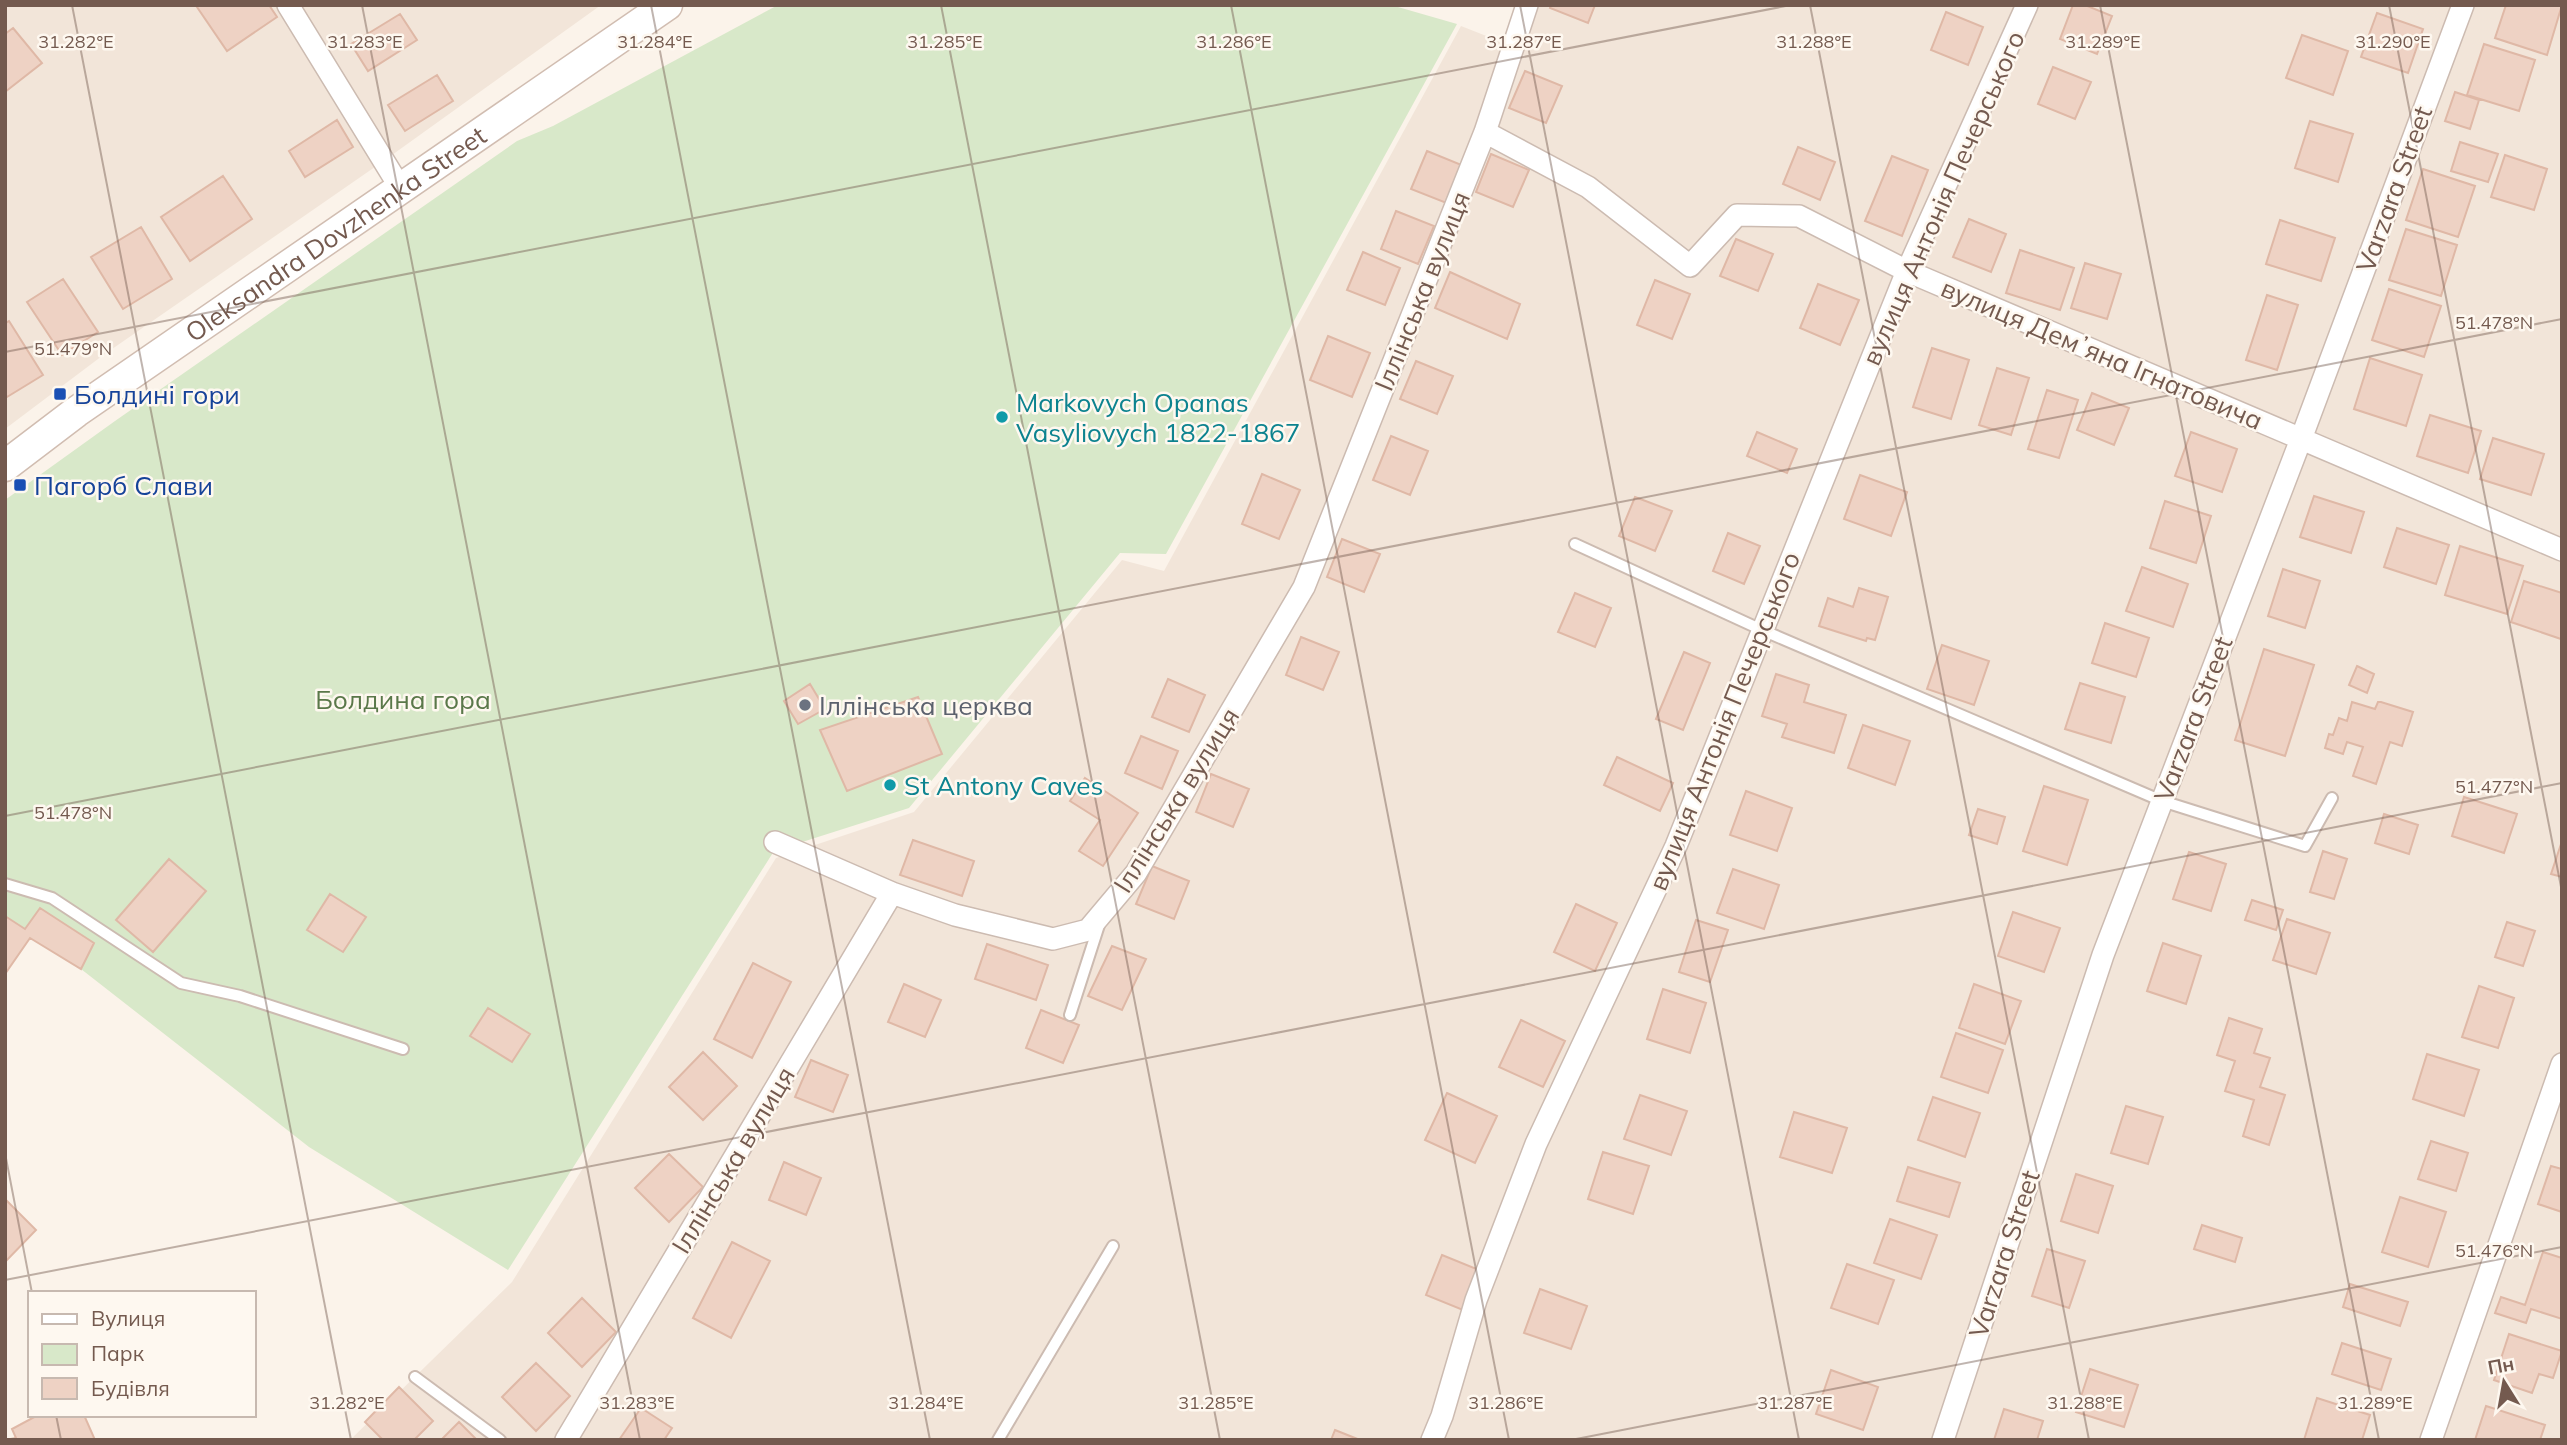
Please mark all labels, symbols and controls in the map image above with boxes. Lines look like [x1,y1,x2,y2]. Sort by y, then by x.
street label: вулиця Антонія Печерського [1854,26,2032,370]
text: 31.282°E [38,30,114,53]
text: 31.283°E [327,30,403,53]
text: 31.284°E [617,30,693,53]
text: 31.285°E [907,30,983,53]
text: 31.286°E [1196,30,1272,53]
text: 31.287°E [1486,30,1562,53]
text: 31.288°E [1776,30,1852,53]
text: 31.289°E [2065,30,2141,53]
text: 31.290°E [2355,30,2431,53]
street label: Varzara Street [2349,101,2439,277]
street label: Oleksandra Dovzhenka Street [178,118,492,349]
street label: Іллінська вулиця [1367,187,1477,395]
street label: вулиця Демʼяна Ігнатовича [1936,271,2268,437]
text: 51.478°N [2455,311,2533,334]
text: 51.479°N [34,337,112,360]
place label: Болдині гори [74,378,240,411]
marker: Болдині гори [52,386,68,402]
place label: Markovych Opanas Vasyliovych 1822-1867 [1016,386,1300,449]
marker: Markovych Opanas Vasyliovych 1822-1867 [994,409,1010,425]
place label: Пагорб Слави [34,469,213,502]
marker: Пагорб Слави [12,477,28,493]
street label: вулиця Антонія Печерського [1641,547,1807,895]
street label: Varzara Street [2146,632,2240,806]
park label: Болдина гора [315,683,491,716]
place label: Іллінська церква [819,689,1033,722]
marker: Іллінська церква [797,697,813,713]
street label: Іллінська вулиця [1106,701,1246,899]
place label: St Antony Caves [904,769,1103,802]
text: 51.477°N [2455,775,2533,798]
marker: St Antony Caves [882,777,898,793]
text: 51.478°N [34,801,112,824]
street label: Іллінська вулиця [664,1061,802,1259]
street label: Varzara Street [1961,1166,2047,1342]
text: 51.476°N [2455,1239,2533,1262]
legend [28,1291,256,1417]
text: Вулиця [91,1305,165,1331]
text: Парк [91,1340,145,1366]
north arrow [2469,1347,2539,1417]
text: Пн [2485,1351,2516,1380]
text: Будівля [91,1375,170,1401]
text: 31.282°E [309,1391,385,1414]
text: 31.283°E [599,1391,675,1414]
text: 31.284°E [888,1391,964,1414]
text: 31.285°E [1178,1391,1254,1414]
text: 31.286°E [1468,1391,1544,1414]
text: 31.287°E [1757,1391,1833,1414]
text: 31.288°E [2047,1391,2123,1414]
text: 31.289°E [2337,1391,2413,1414]

